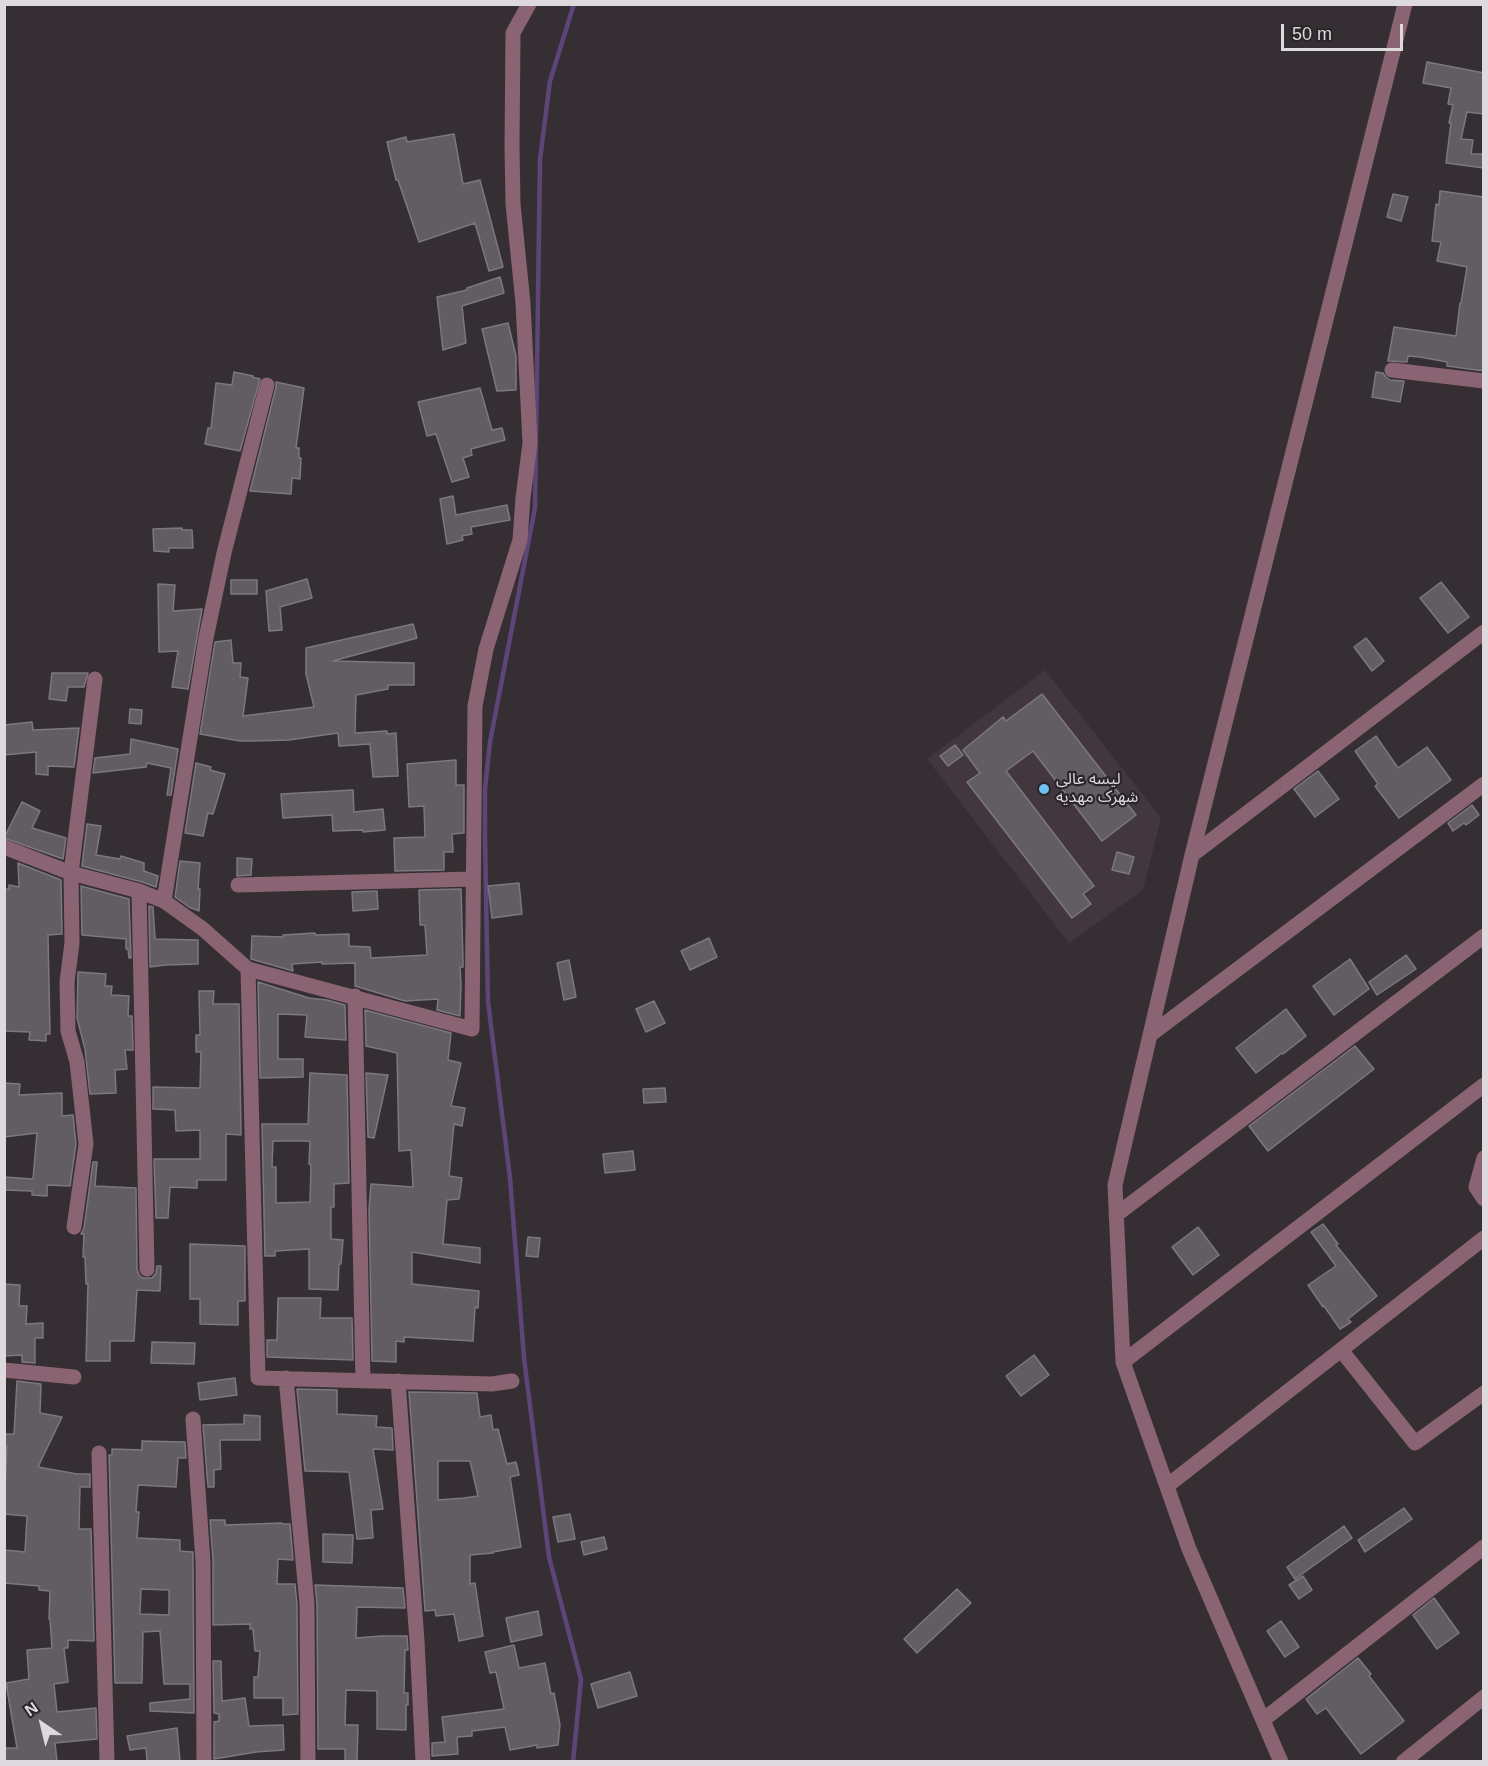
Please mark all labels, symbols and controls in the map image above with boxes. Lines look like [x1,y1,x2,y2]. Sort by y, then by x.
scale bar [1284,12,1406,50]
text: 50 m [1292,24,1332,44]
place label: لیسه عالی شهرک مهدیه [1056,770,1138,808]
marker: لیسه عالی شهرک مهدیه [1037,782,1051,796]
north arrow [12,1694,72,1754]
text: N [22,1699,41,1719]

